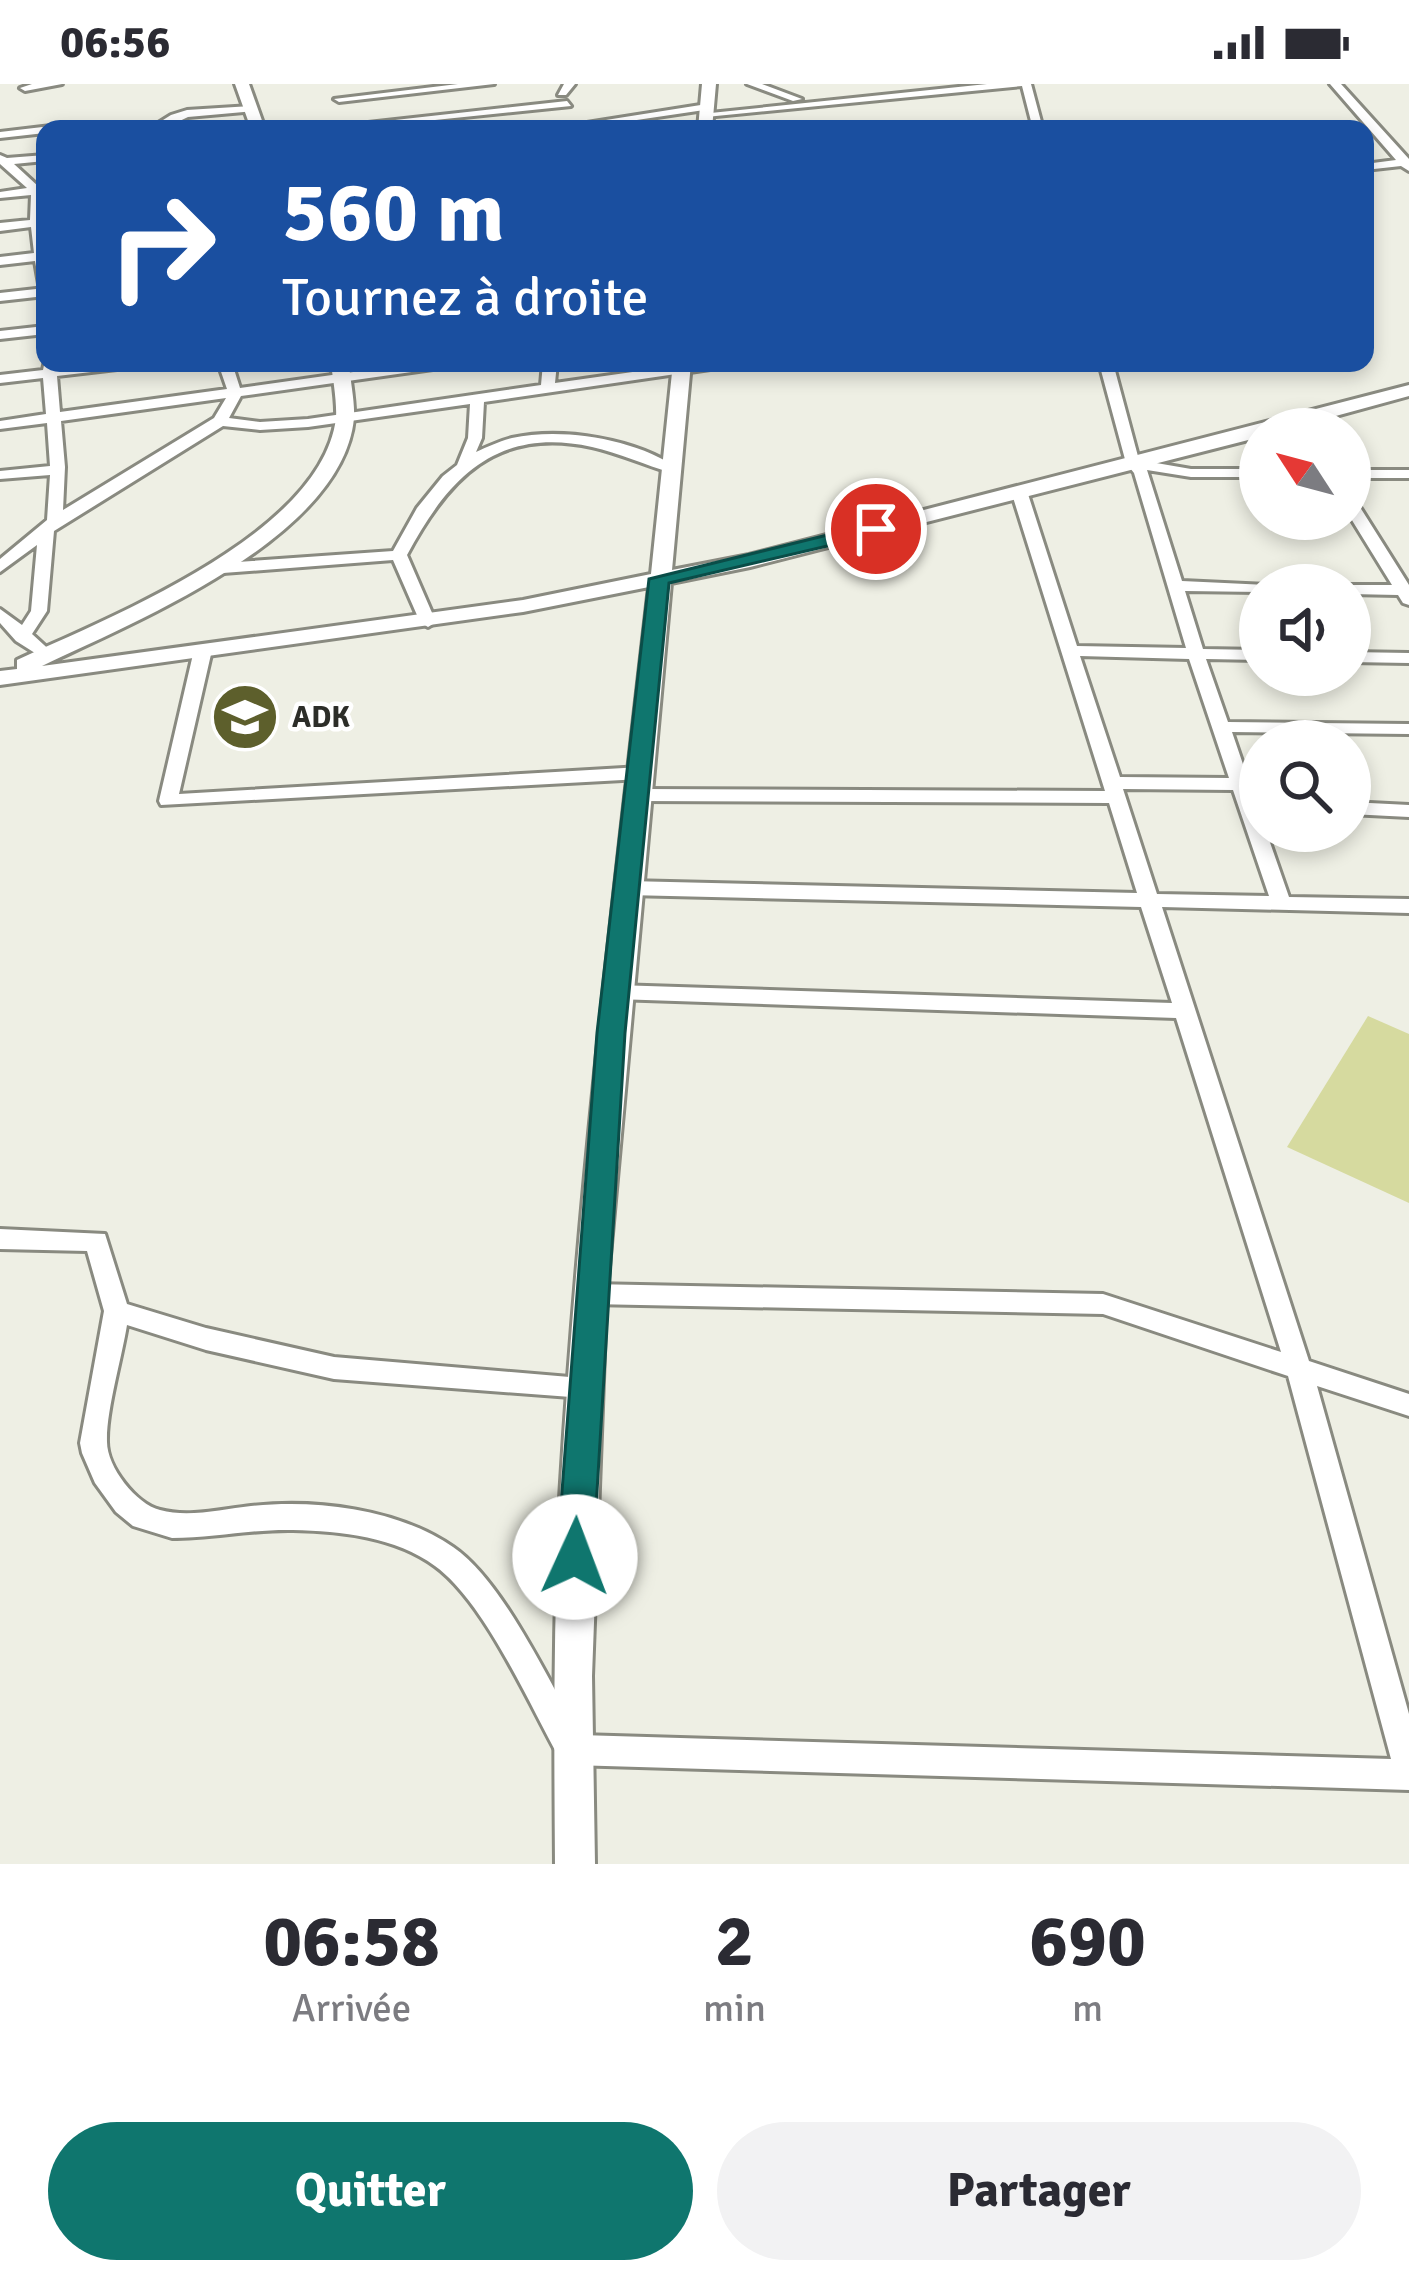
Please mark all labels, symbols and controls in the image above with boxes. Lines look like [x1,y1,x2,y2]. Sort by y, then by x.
text: 06:56 [60,15,170,70]
text: 560 m [282,161,504,265]
icon: right [84,168,240,324]
text: Tournez à droite [282,264,649,331]
north arrow [1239,408,1371,540]
map controls [1239,408,1371,852]
pin [825,478,927,580]
icon: arrive [843,496,909,562]
button: sound [1239,564,1371,696]
school or university icon: ADK [210,682,280,752]
place label: ADK [292,699,350,736]
button: search [1239,720,1371,852]
position arrow [512,1494,638,1620]
text: 06:58 [263,1897,440,1986]
text: 2 [715,1897,754,1986]
text: 690 [1029,1897,1146,1986]
text: Arrivée [292,1984,411,2032]
text: min [703,1984,766,2032]
text: m [1072,1984,1103,2032]
button: Quitter [48,2122,693,2260]
button: Partager [717,2122,1361,2260]

